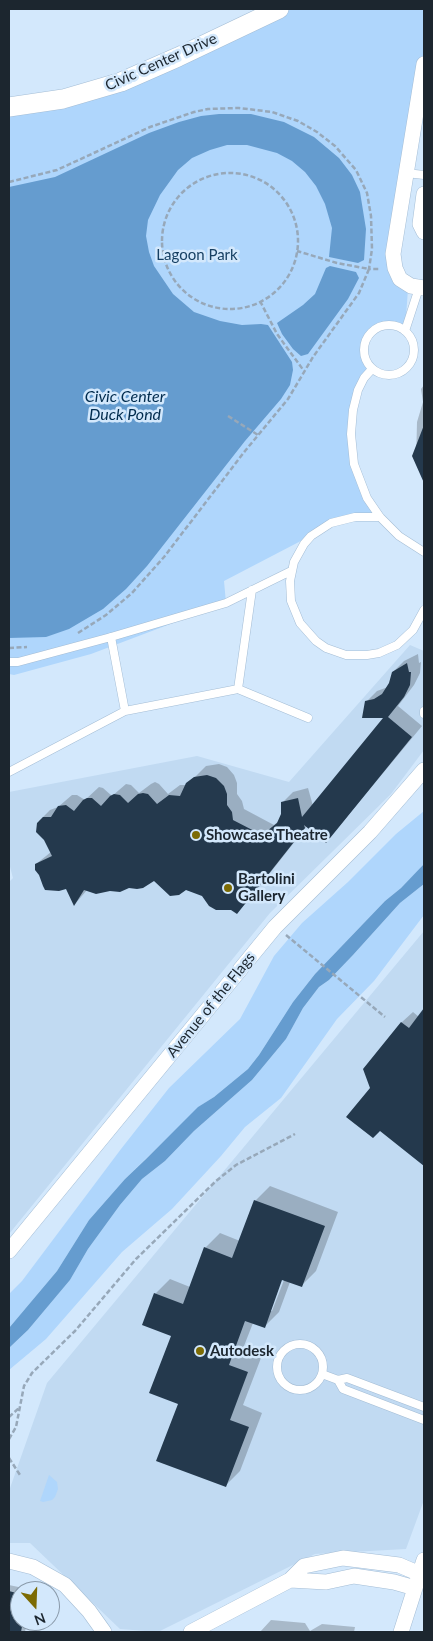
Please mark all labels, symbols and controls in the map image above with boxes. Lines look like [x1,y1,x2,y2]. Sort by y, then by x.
street label: Civic Center Drive [102,29,220,95]
park label: Lagoon Park [156,246,238,264]
water label: Civic Center Duck Pond [85,387,165,425]
place label: Showcase Theatre [206,826,328,844]
marker: Showcase Theatre [190,829,202,841]
place label: Bartolini Gallery [238,870,295,905]
marker: Bartolini Gallery [222,882,234,894]
street label: Avenue of the Flags [163,949,259,1061]
place label: Autodesk [210,1342,274,1360]
marker: Autodesk [194,1345,206,1357]
north arrow [10,1581,60,1631]
text: N [32,1610,48,1629]

